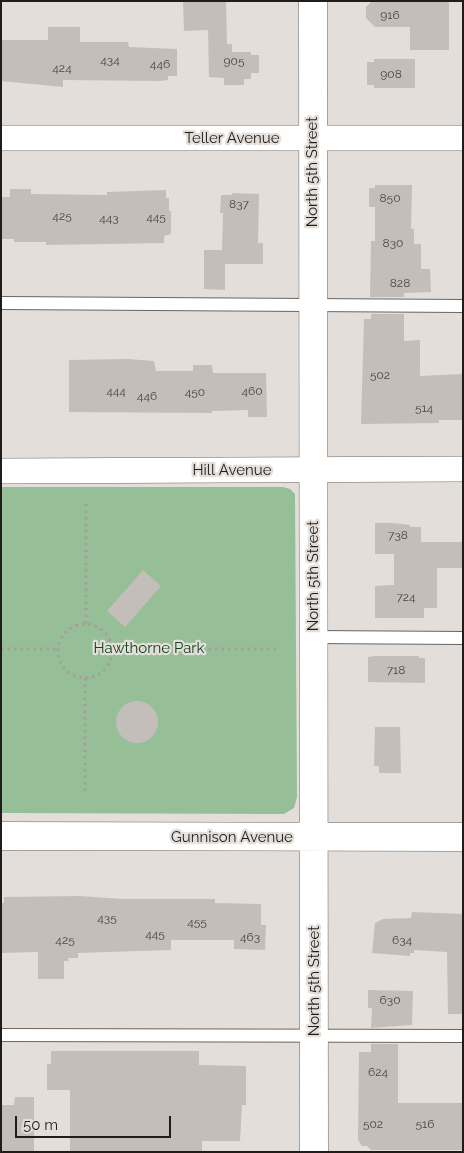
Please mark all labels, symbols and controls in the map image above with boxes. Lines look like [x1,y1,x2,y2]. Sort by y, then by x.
house number: 916 [380,8,400,22]
house number: 434 [100,53,120,67]
house number: 905 [224,54,244,68]
house number: 446 [150,57,170,71]
house number: 424 [52,61,72,75]
house number: 908 [380,67,402,81]
street label: North 5th Street [303,117,321,227]
street label: Teller Avenue [185,129,279,147]
house number: 850 [380,191,400,205]
house number: 837 [229,197,249,211]
house number: 425 [52,209,72,223]
house number: 445 [146,210,166,224]
house number: 443 [99,211,119,225]
house number: 830 [383,236,403,250]
house number: 828 [390,276,410,290]
house number: 502 [370,368,390,382]
house number: 444 [106,384,126,398]
house number: 460 [241,384,263,398]
house number: 450 [185,385,205,399]
house number: 446 [137,389,157,403]
house number: 514 [415,401,433,415]
street label: Hill Avenue [193,461,271,479]
street label: North 5th Street [304,521,322,631]
house number: 738 [388,528,408,542]
house number: 724 [396,590,416,604]
park label: Hawthorne Park [93,639,205,657]
house number: 718 [387,663,405,677]
street label: Gunnison Avenue [171,828,293,846]
house number: 435 [97,911,117,925]
house number: 455 [187,915,207,929]
street label: North 5th Street [305,926,323,1036]
house number: 445 [145,927,165,941]
house number: 463 [240,930,260,944]
house number: 425 [55,933,75,947]
house number: 634 [392,933,412,947]
house number: 630 [380,993,400,1007]
house number: 624 [368,1065,388,1079]
scale bar [18,1106,174,1138]
text: 50 m [23,1116,58,1134]
house number: 502 [363,1117,383,1131]
house number: 516 [416,1117,434,1131]

